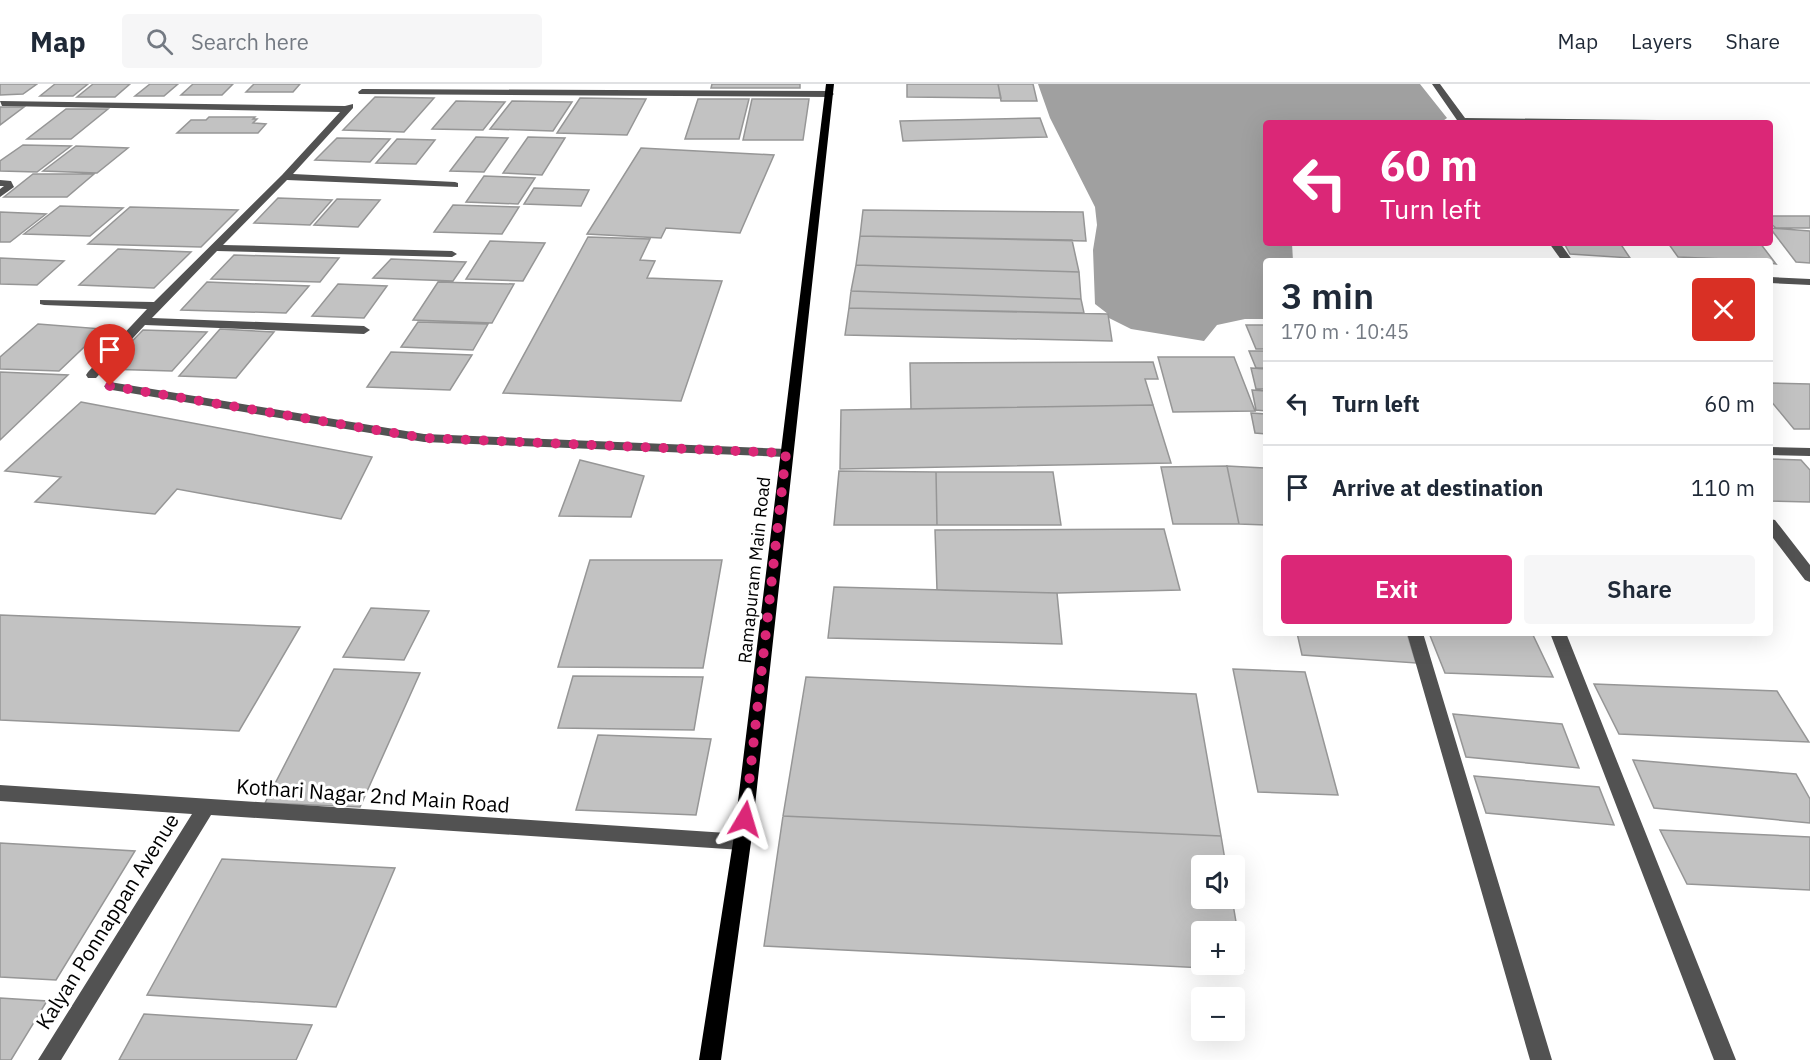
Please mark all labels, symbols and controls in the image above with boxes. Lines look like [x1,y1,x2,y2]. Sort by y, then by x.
search box [122,14,542,68]
text: Map [30,23,86,60]
icon: search [143,25,176,58]
text: Search here [191,27,309,56]
text: Map [1558,27,1598,55]
text: Layers [1631,27,1693,55]
text: Share [1726,27,1780,55]
text: 60 m [1380,138,1478,193]
icon: left [1281,144,1359,222]
text: Turn left [1380,191,1481,226]
text: 3 min [1281,272,1374,319]
button: close [1692,278,1755,341]
text: 170 m · 10:45 [1281,318,1409,345]
pin [84,324,135,386]
icon: arrive [93,333,126,366]
icon: left [1281,387,1314,420]
text: Turn left [1332,389,1420,418]
text: 60 m [1704,389,1755,418]
icon: arrive [1281,471,1314,504]
text: Arrive at destination [1332,473,1543,502]
text: 110 m [1691,473,1755,502]
street label: Ramapuram Main Road [733,475,775,665]
button: Exit [1281,555,1512,624]
button: Share [1524,555,1755,624]
street label: Kothari Nagar 2nd Main Road [235,771,511,819]
position arrow [713,787,777,851]
street label: Kalyan Ponnappan Avenue [29,808,185,1034]
map controls [1191,855,1245,1041]
button: sound [1191,855,1245,909]
button: + [1191,921,1245,975]
button: − [1191,987,1245,1041]

